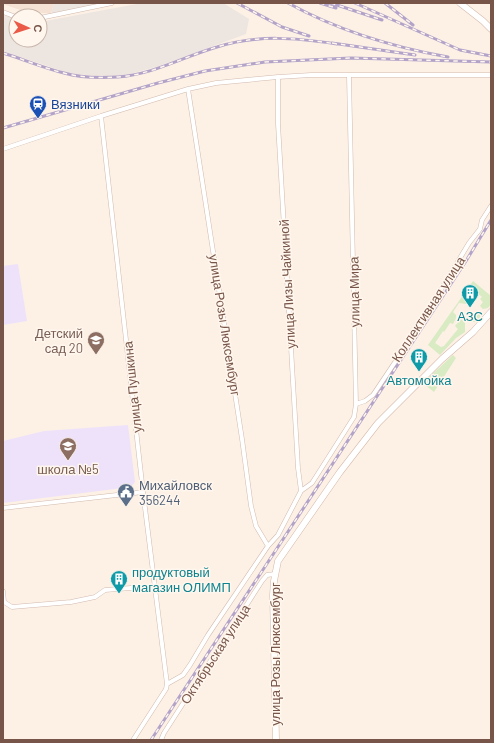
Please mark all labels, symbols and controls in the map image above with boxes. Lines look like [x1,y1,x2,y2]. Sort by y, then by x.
north arrow [8,8,48,48]
text: С [32,24,45,33]
station icon: Вязники [28,94,48,119]
place label: Вязники [51,96,100,112]
street label: улица Лизы Чайкиной [276,219,298,349]
street label: улица Розы Люксембург [206,253,244,397]
street label: Коллективная улица [388,253,469,365]
street label: улица Мира [345,256,363,328]
building icon: АЗС [460,283,480,308]
place label: АЗС [457,308,483,324]
place label: Детский сад 20 [35,325,83,356]
school or university icon: Детский сад 20 [86,330,106,355]
street label: улица Пушкина [119,340,145,434]
building icon: Автомойка [409,347,429,372]
place label: Автомойка [387,372,452,388]
school or university icon: школа №5 [58,436,78,461]
place label: школа №5 [37,461,99,477]
place label: Михайловск 356244 [139,477,212,508]
public building icon: Михайловск 356244 [116,482,136,507]
place label: продуктовый магазин ОЛИМП [132,564,231,595]
building icon: продуктовый магазин ОЛИМП [109,569,129,594]
street label: улица Розы Люксембург [267,582,283,726]
street label: Октябрьская улица [177,601,254,707]

